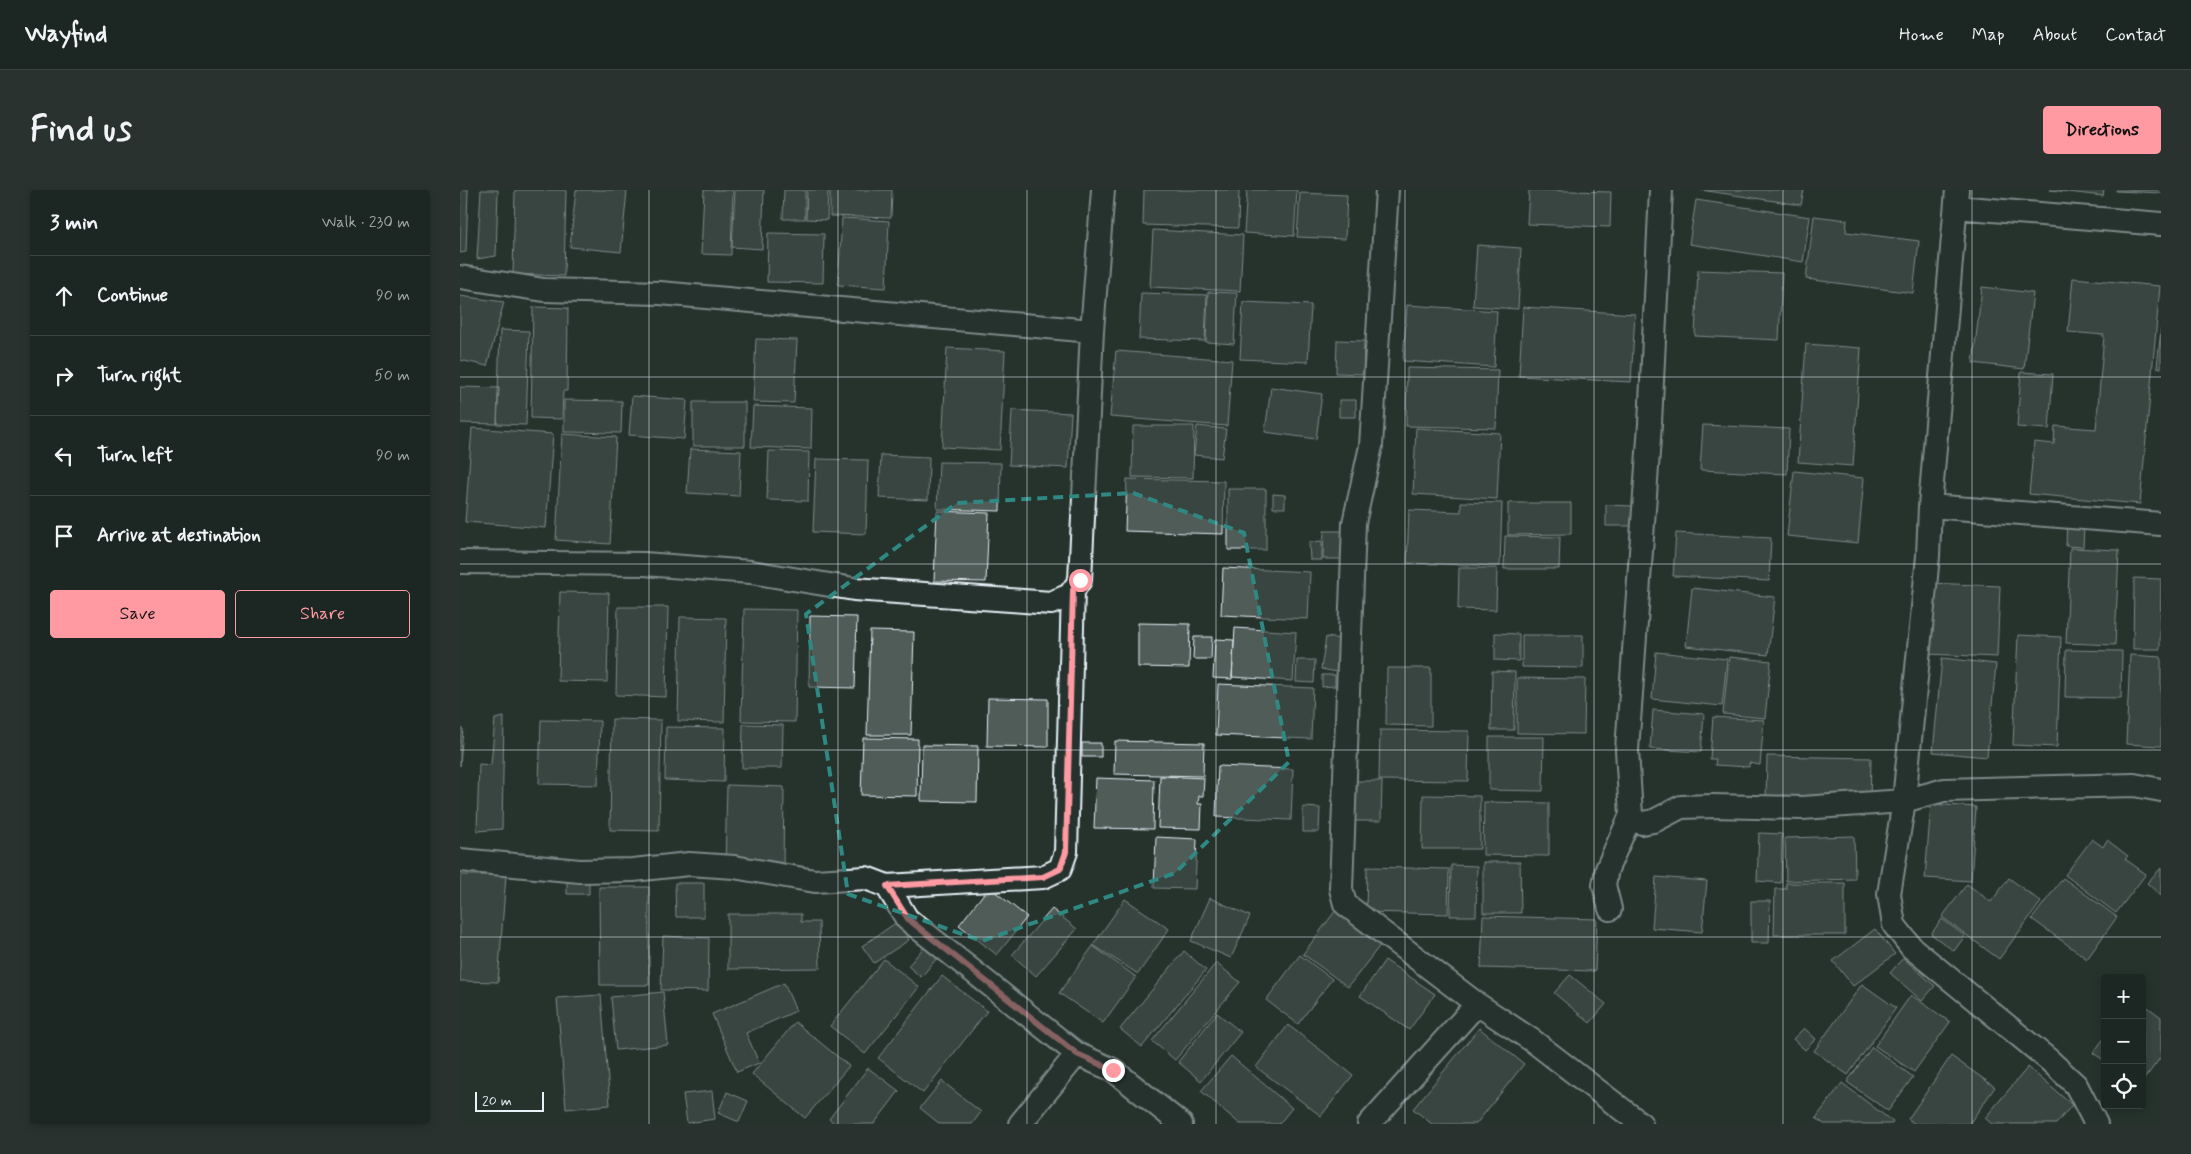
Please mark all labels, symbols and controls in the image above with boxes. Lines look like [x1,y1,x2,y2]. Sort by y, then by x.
text: Wayfind [25,19,107,50]
text: Home [1899,23,1944,47]
text: Map [1972,23,2005,47]
text: About [2033,23,2077,47]
text: Contact [2105,23,2166,47]
button: Directions [2043,106,2161,154]
text: Find us [30,107,132,153]
text: 3 min [50,209,98,237]
text: Walk · 230 m [322,212,410,233]
icon: ahead [50,282,78,310]
text: Continue [97,283,168,308]
text: 90 m [376,285,410,306]
icon: right [50,362,78,390]
text: Turn right [97,363,181,388]
text: 50 m [374,365,410,386]
icon: left [50,442,78,470]
text: Turn left [97,443,173,468]
text: 90 m [376,445,410,466]
icon: arrive [50,522,78,550]
text: Arrive at destination [97,523,261,548]
route start [1069,569,1092,592]
button: Save [50,590,225,638]
button: Share [235,590,410,638]
map controls [2101,974,2146,1109]
button: + [2101,974,2146,1019]
button: − [2101,1019,2146,1064]
route end [1102,1059,1125,1082]
button: locate [2101,1064,2146,1109]
scale bar [475,1089,544,1112]
text: 20 m [482,1092,512,1110]

